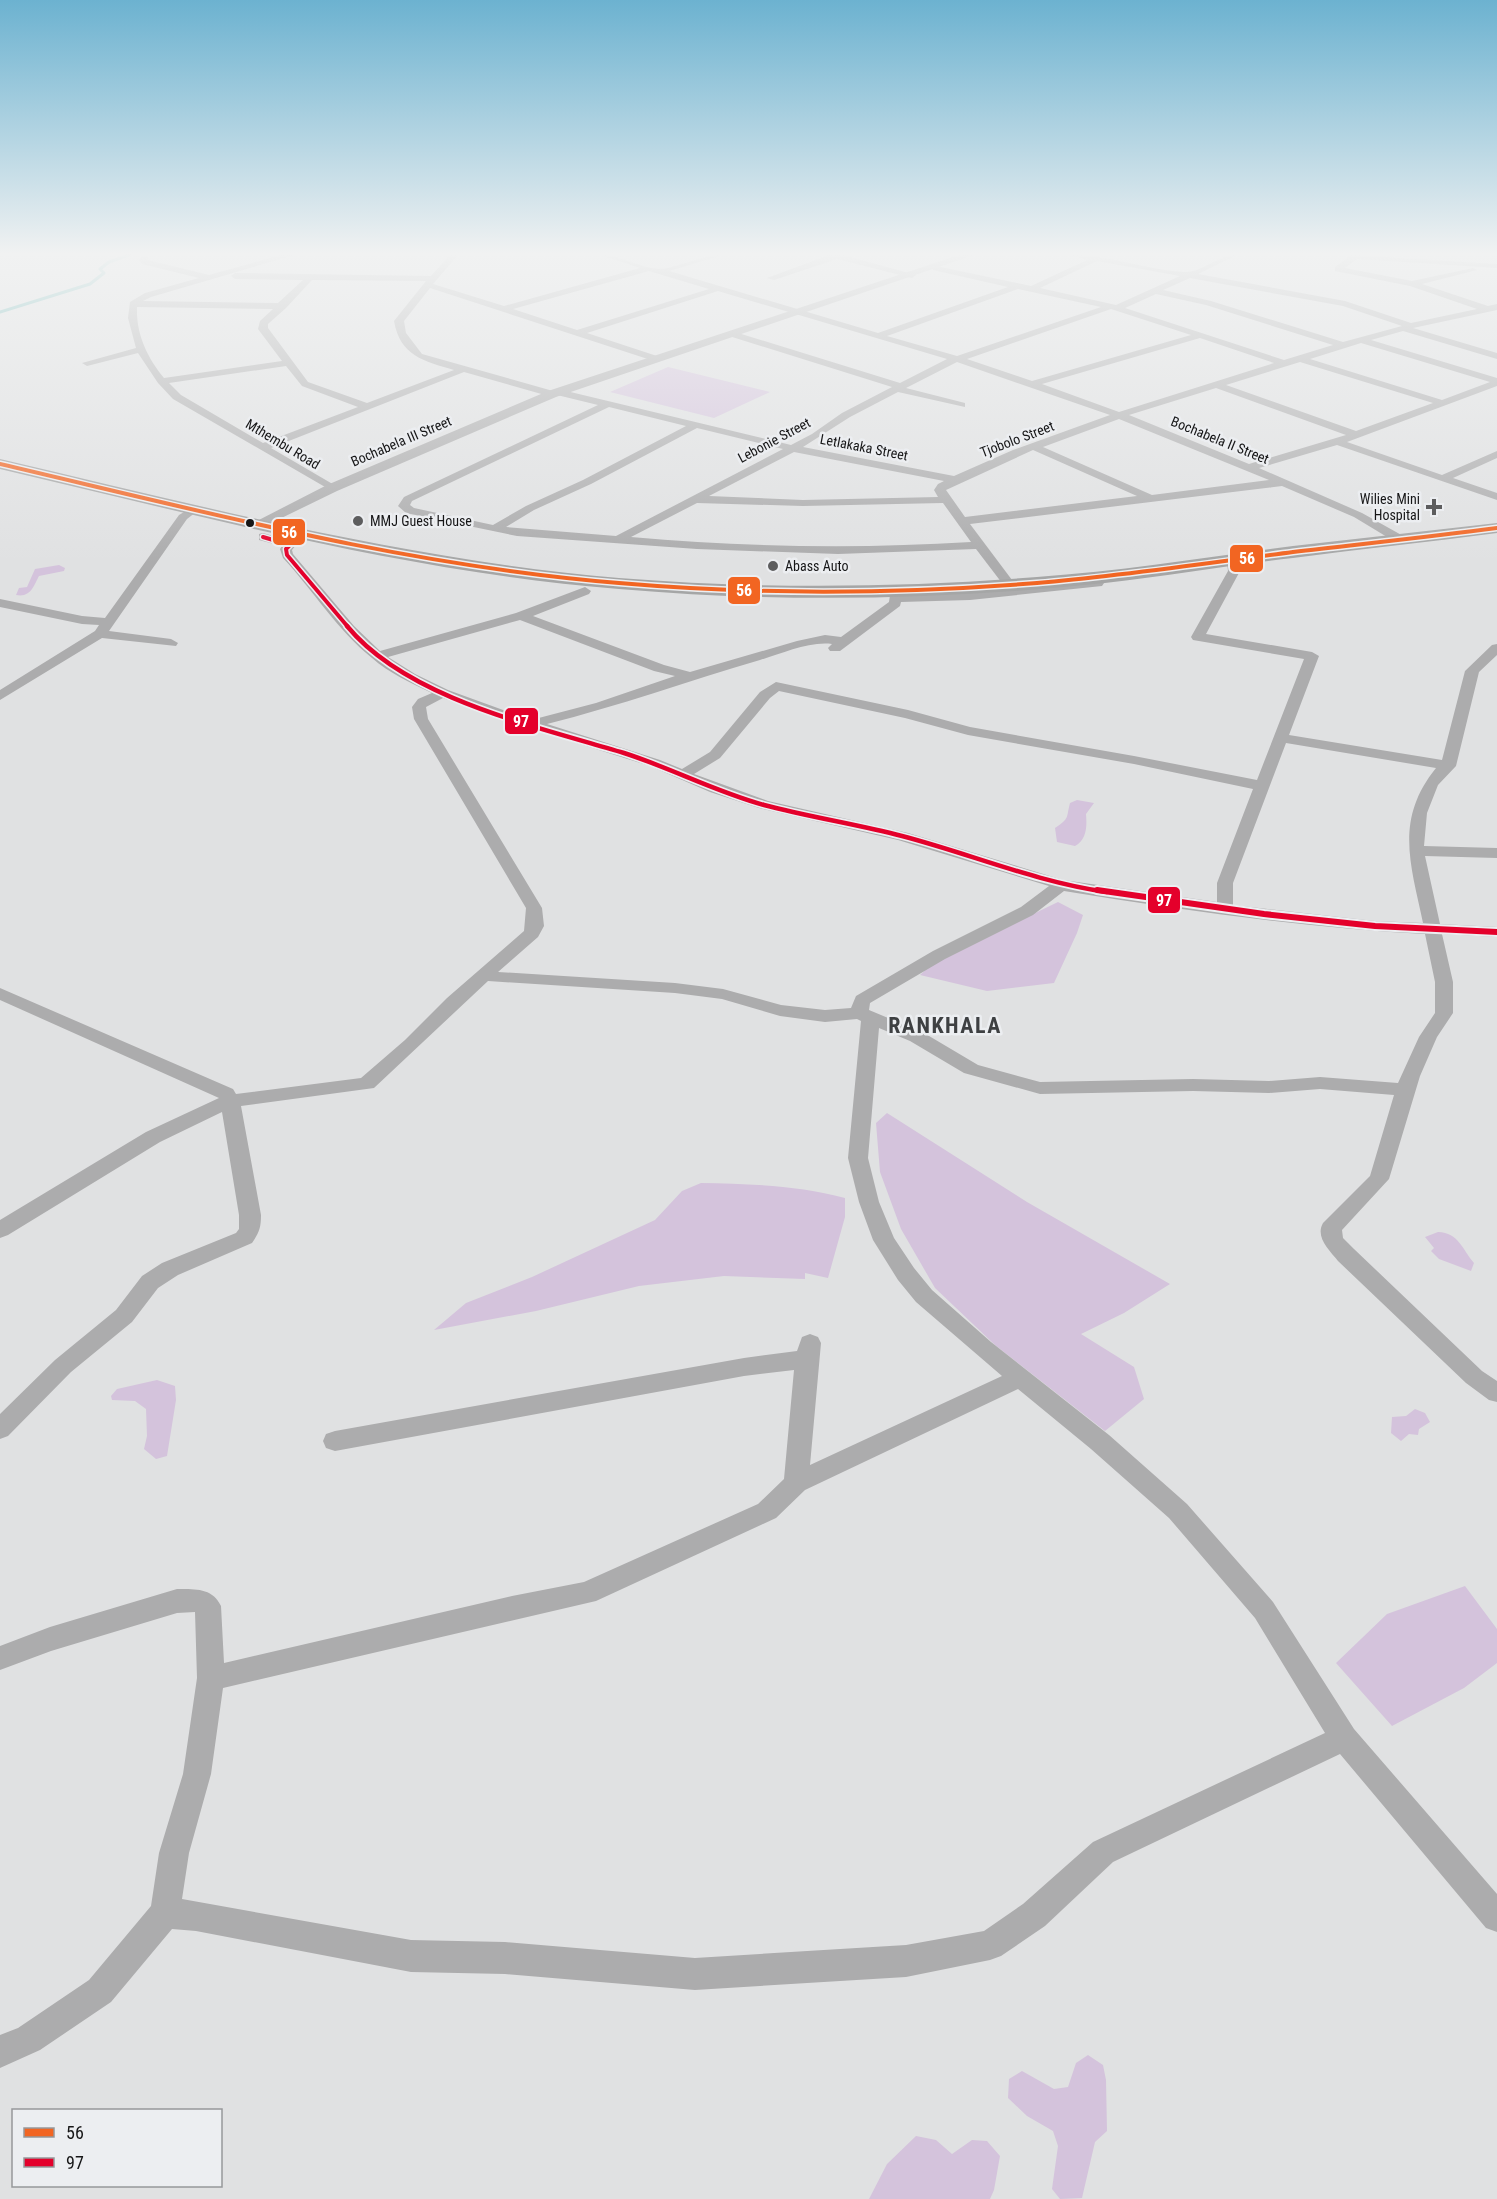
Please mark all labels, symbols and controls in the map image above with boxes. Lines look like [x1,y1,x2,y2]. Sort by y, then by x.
street label: Bochabela III Street [348,413,454,469]
street label: Bochabela II Street [1169,413,1271,467]
street label: Lebonie Street [735,414,813,466]
street label: Mthembu Road [243,416,323,472]
street label: Tjobolo Street [978,418,1056,460]
street label: Letlakaka Street [819,431,909,463]
place label: Wilies Mini Hospital [1360,491,1420,523]
marker: Wilies Mini Hospital [1425,498,1443,516]
place label: MMJ Guest House [370,513,472,529]
marker: MMJ Guest House [351,514,365,528]
unlabelled marker [244,517,256,529]
line badge: 56 [272,518,306,546]
text: 56 [281,523,297,542]
line badge: 56 [1229,544,1264,573]
text: 56 [1239,549,1255,568]
place label: Abass Auto [785,558,848,574]
marker: Abass Auto [766,559,780,573]
line badge: 56 [727,576,761,605]
text: 56 [736,581,752,600]
line badge: 97 [504,707,539,735]
text: 97 [513,712,529,731]
line badge: 97 [1147,886,1181,914]
text: 97 [1156,891,1172,910]
district label: RANKHALA [888,1013,1002,1038]
legend [12,2109,222,2187]
text: 56 [66,2122,84,2143]
text: 97 [66,2152,84,2173]

